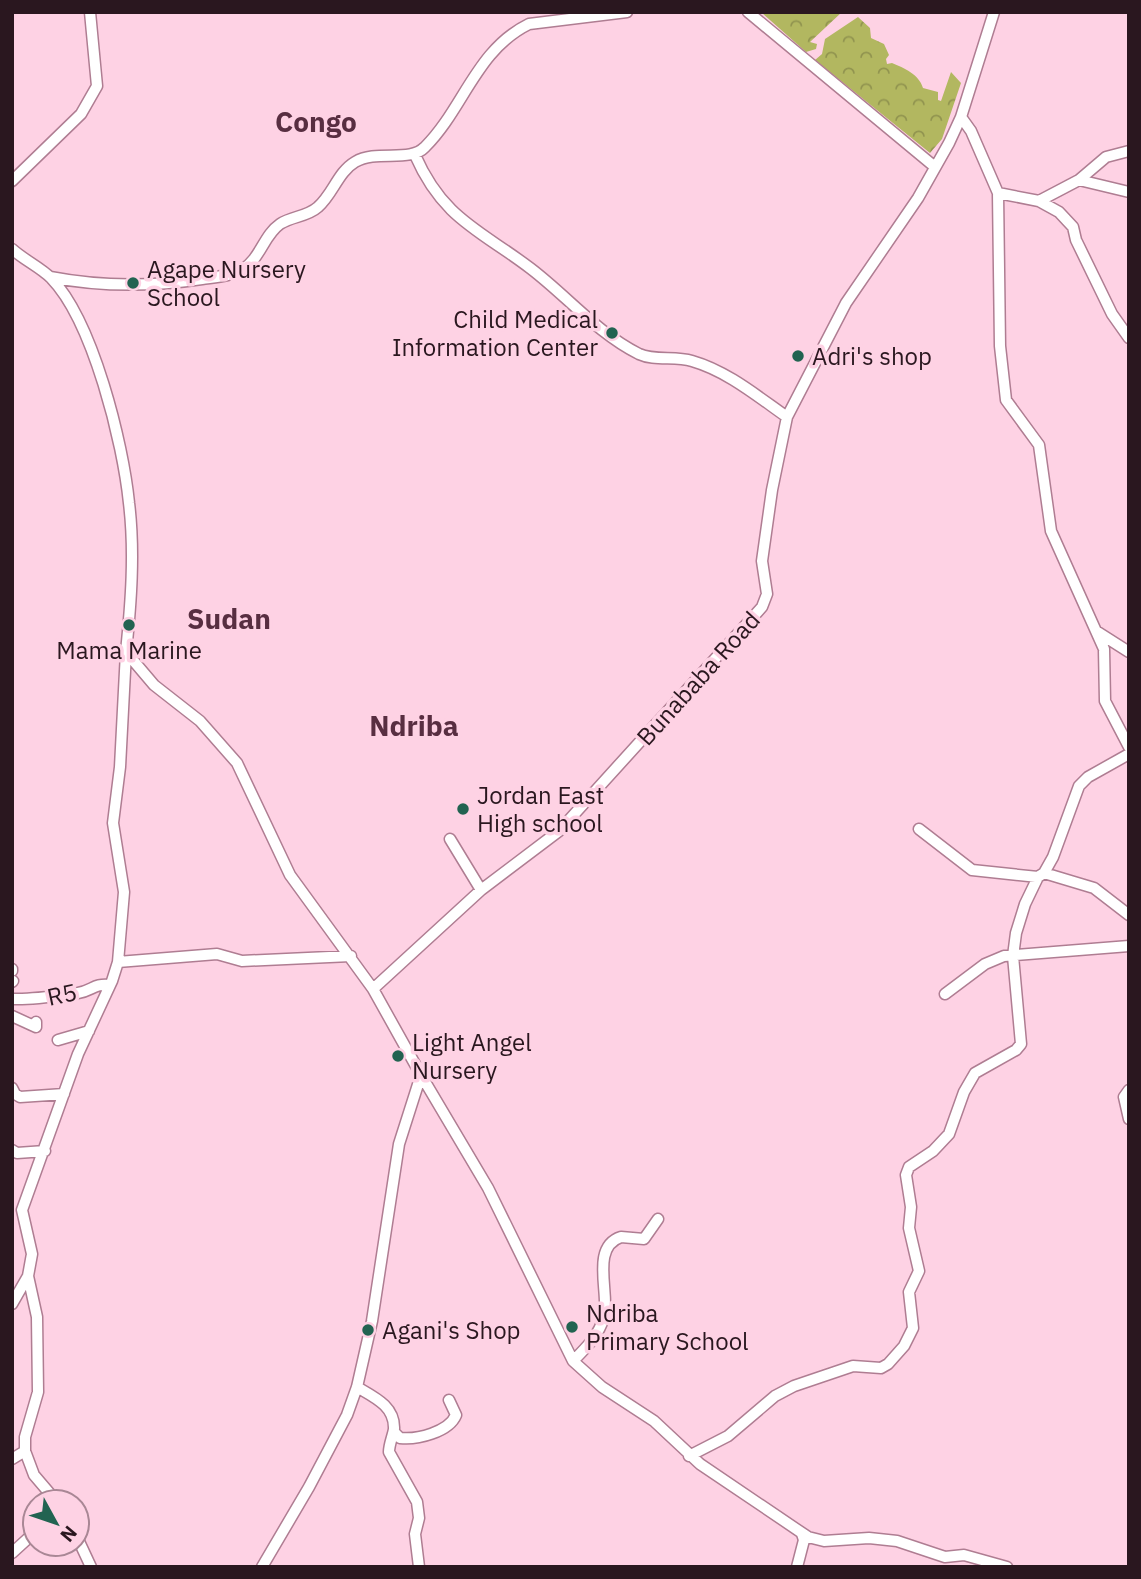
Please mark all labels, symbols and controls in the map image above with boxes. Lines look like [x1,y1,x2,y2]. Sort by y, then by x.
district label: Congo [275,103,357,140]
place label: Agape Nursery School [147,253,306,313]
marker: Agape Nursery School [125,275,141,291]
place label: Child Medical Information Center [392,303,598,363]
marker: Child Medical Information Center [604,325,620,341]
place label: Adri's shop [812,340,932,372]
marker: Adri's shop [790,348,806,364]
district label: Sudan [187,600,271,637]
street label: Bunababa Road [629,604,767,752]
marker: Mama Marine [121,617,137,633]
place label: Mama Marine [56,634,202,666]
district label: Ndriba [369,707,459,744]
place label: Jordan East High school [477,779,604,839]
marker: Jordan East High school [455,801,471,817]
street label: R5 [44,975,80,1013]
place label: Light Angel Nursery [412,1026,532,1086]
marker: Light Angel Nursery [390,1048,406,1064]
place label: Ndriba Primary School [586,1297,749,1357]
place label: Agani's Shop [382,1314,521,1346]
marker: Ndriba Primary School [564,1319,580,1335]
marker: Agani's Shop [360,1322,376,1338]
north arrow [21,1488,91,1558]
text: N [55,1521,83,1547]

